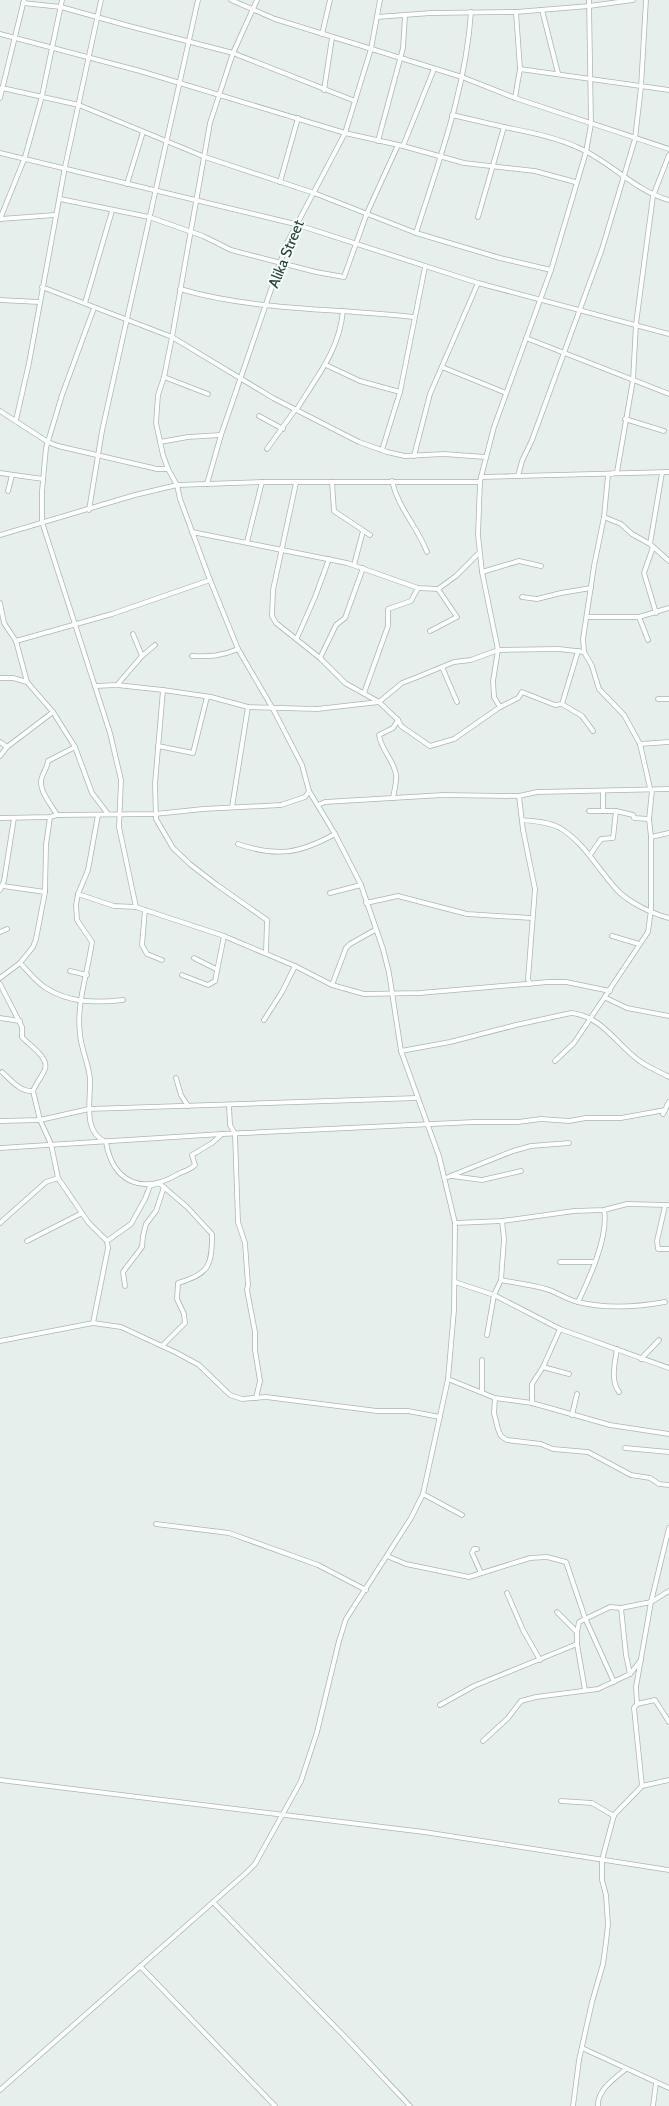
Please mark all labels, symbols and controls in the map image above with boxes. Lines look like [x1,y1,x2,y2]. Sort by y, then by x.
street label: Alika Street [264,217,308,291]

